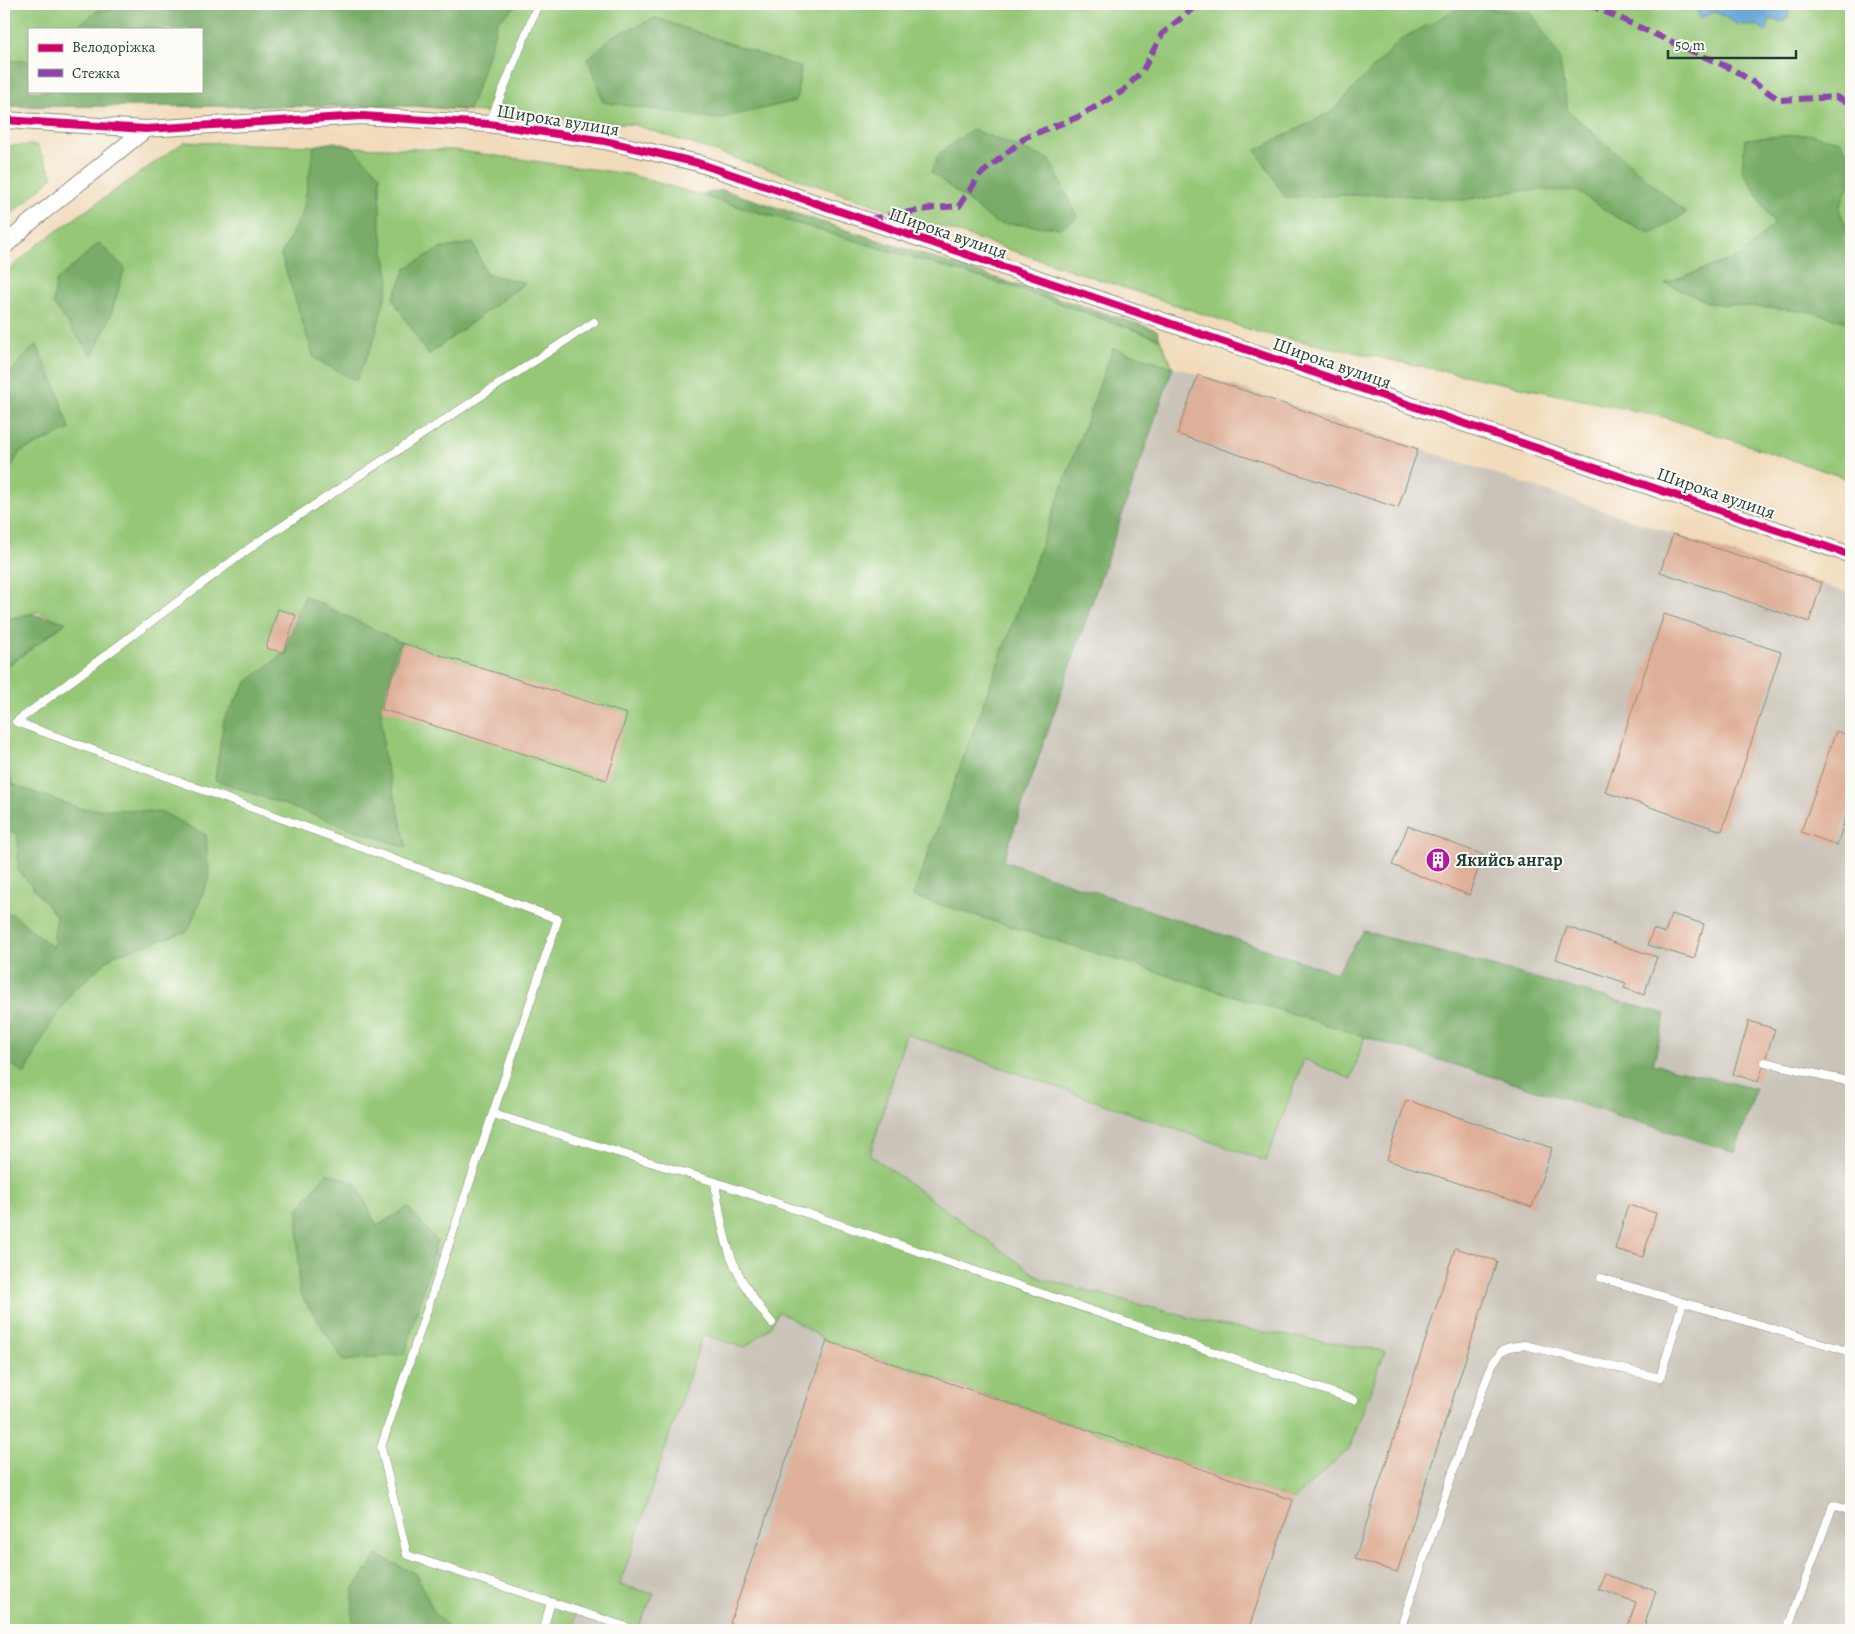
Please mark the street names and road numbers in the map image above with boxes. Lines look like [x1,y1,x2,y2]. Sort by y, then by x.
street label: Широка вулиця [495,98,621,142]
street label: Широка вулиця [886,201,1010,265]
street label: Широка вулиця [1270,331,1394,395]
street label: Широка вулиця [1654,461,1778,525]

